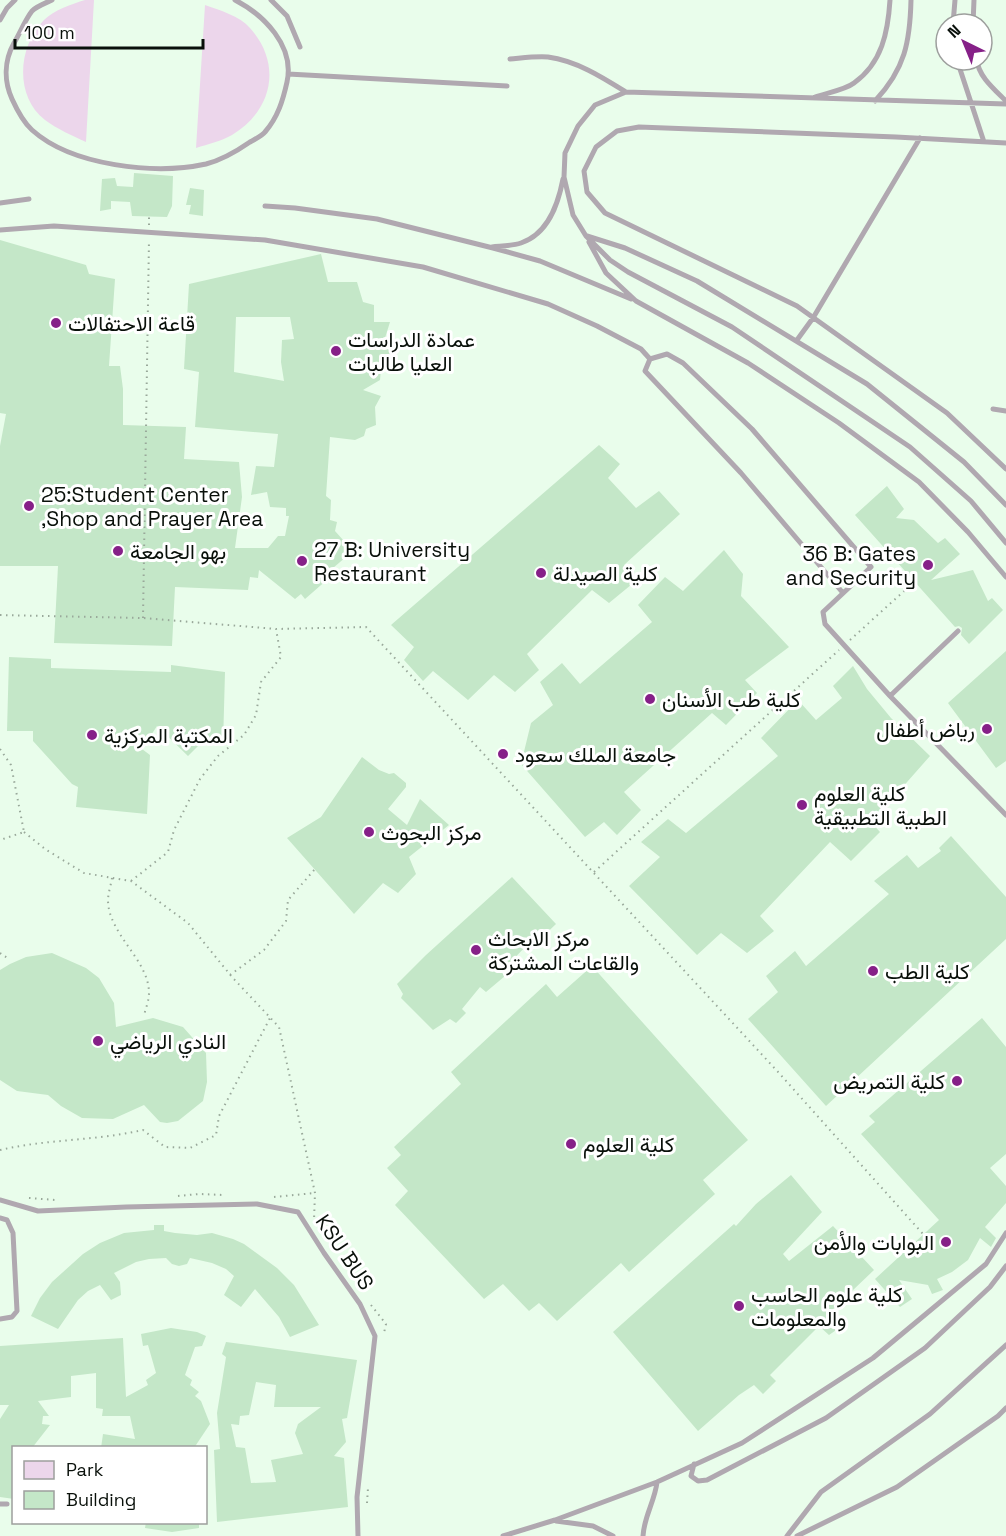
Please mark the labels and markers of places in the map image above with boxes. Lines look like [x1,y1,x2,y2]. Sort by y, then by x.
place label: قاعة الاحتفالات [68,310,195,337]
marker: قاعة الاحتفالات [49,316,63,330]
place label: عمادة الدراسات العليا طالبات [348,326,475,377]
marker: عمادة الدراسات العليا طالبات [329,344,343,358]
place label: 25:Student Center ,Shop and Prayer Area [41,481,263,532]
marker: 25:Student Center ,Shop and Prayer Area [22,499,36,513]
place label: 27 B: University Restaurant [314,536,470,587]
place label: بهو الجامعة [130,538,226,565]
place label: 36 B: Gates and Security [786,540,916,591]
marker: بهو الجامعة [111,544,125,558]
marker: 27 B: University Restaurant [295,554,309,568]
marker: 36 B: Gates and Security [921,558,935,572]
place label: كلية الصيدلة [553,560,658,587]
marker: كلية الصيدلة [534,566,548,580]
place label: كلية طب الأسنان [662,686,801,713]
marker: كلية طب الأسنان [643,692,657,706]
place label: رياض أطفال [876,716,975,743]
place label: المكتبة المركزية [104,722,233,749]
marker: رياض أطفال [980,722,994,736]
marker: المكتبة المركزية [85,728,99,742]
place label: جامعة الملك سعود [515,741,676,768]
marker: جامعة الملك سعود [496,747,510,761]
place label: كلية العلوم الطبية التطبيقية [814,780,947,831]
marker: كلية العلوم الطبية التطبيقية [795,798,809,812]
place label: مركز البحوث [381,819,481,846]
marker: مركز البحوث [362,825,376,839]
place label: مركز الابحاث والقاعات المشتركة [488,925,639,976]
marker: مركز الابحاث والقاعات المشتركة [469,943,483,957]
place label: كلية الطب [885,958,970,985]
marker: كلية الطب [866,964,880,978]
place label: النادي الرياضي [110,1028,226,1059]
marker: النادي الرياضي [91,1034,105,1048]
place label: كلية التمريض [833,1068,945,1095]
marker: كلية التمريض [950,1074,964,1088]
place label: كلية العلوم [583,1131,674,1159]
marker: كلية العلوم [564,1137,578,1151]
place label: البوابات والأمن [814,1229,934,1256]
marker: البوابات والأمن [939,1235,953,1249]
place label: كلية علوم الحاسب والمعلومات [751,1281,903,1332]
marker: كلية علوم الحاسب والمعلومات [732,1299,746,1313]

